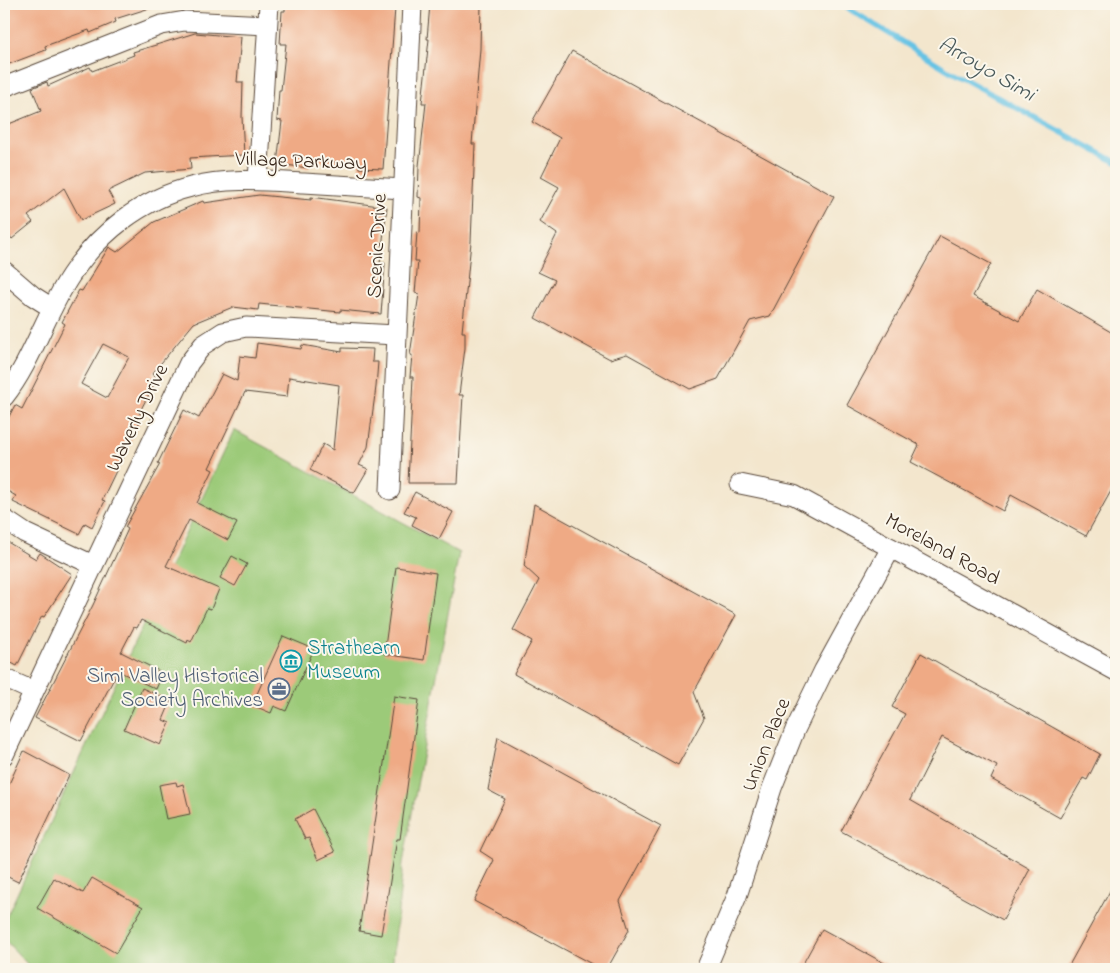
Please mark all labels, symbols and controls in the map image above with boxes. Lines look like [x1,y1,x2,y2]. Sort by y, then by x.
water label: Arroyo Simi [931,29,1042,112]
street label: Village Parkway [233,145,367,181]
street label: Scenic Drive [360,192,396,299]
street label: Waverly Drive [99,359,179,478]
street label: Moreland Road [879,506,1005,594]
place label: Strathearn Museum [307,634,400,688]
museum icon: Strathearn Museum [279,649,303,673]
place label: Simi Valley Historical Society Archives [87,662,263,718]
office icon: Simi Valley Historical Society Archives [267,677,291,701]
street label: Union Place [735,693,800,796]

